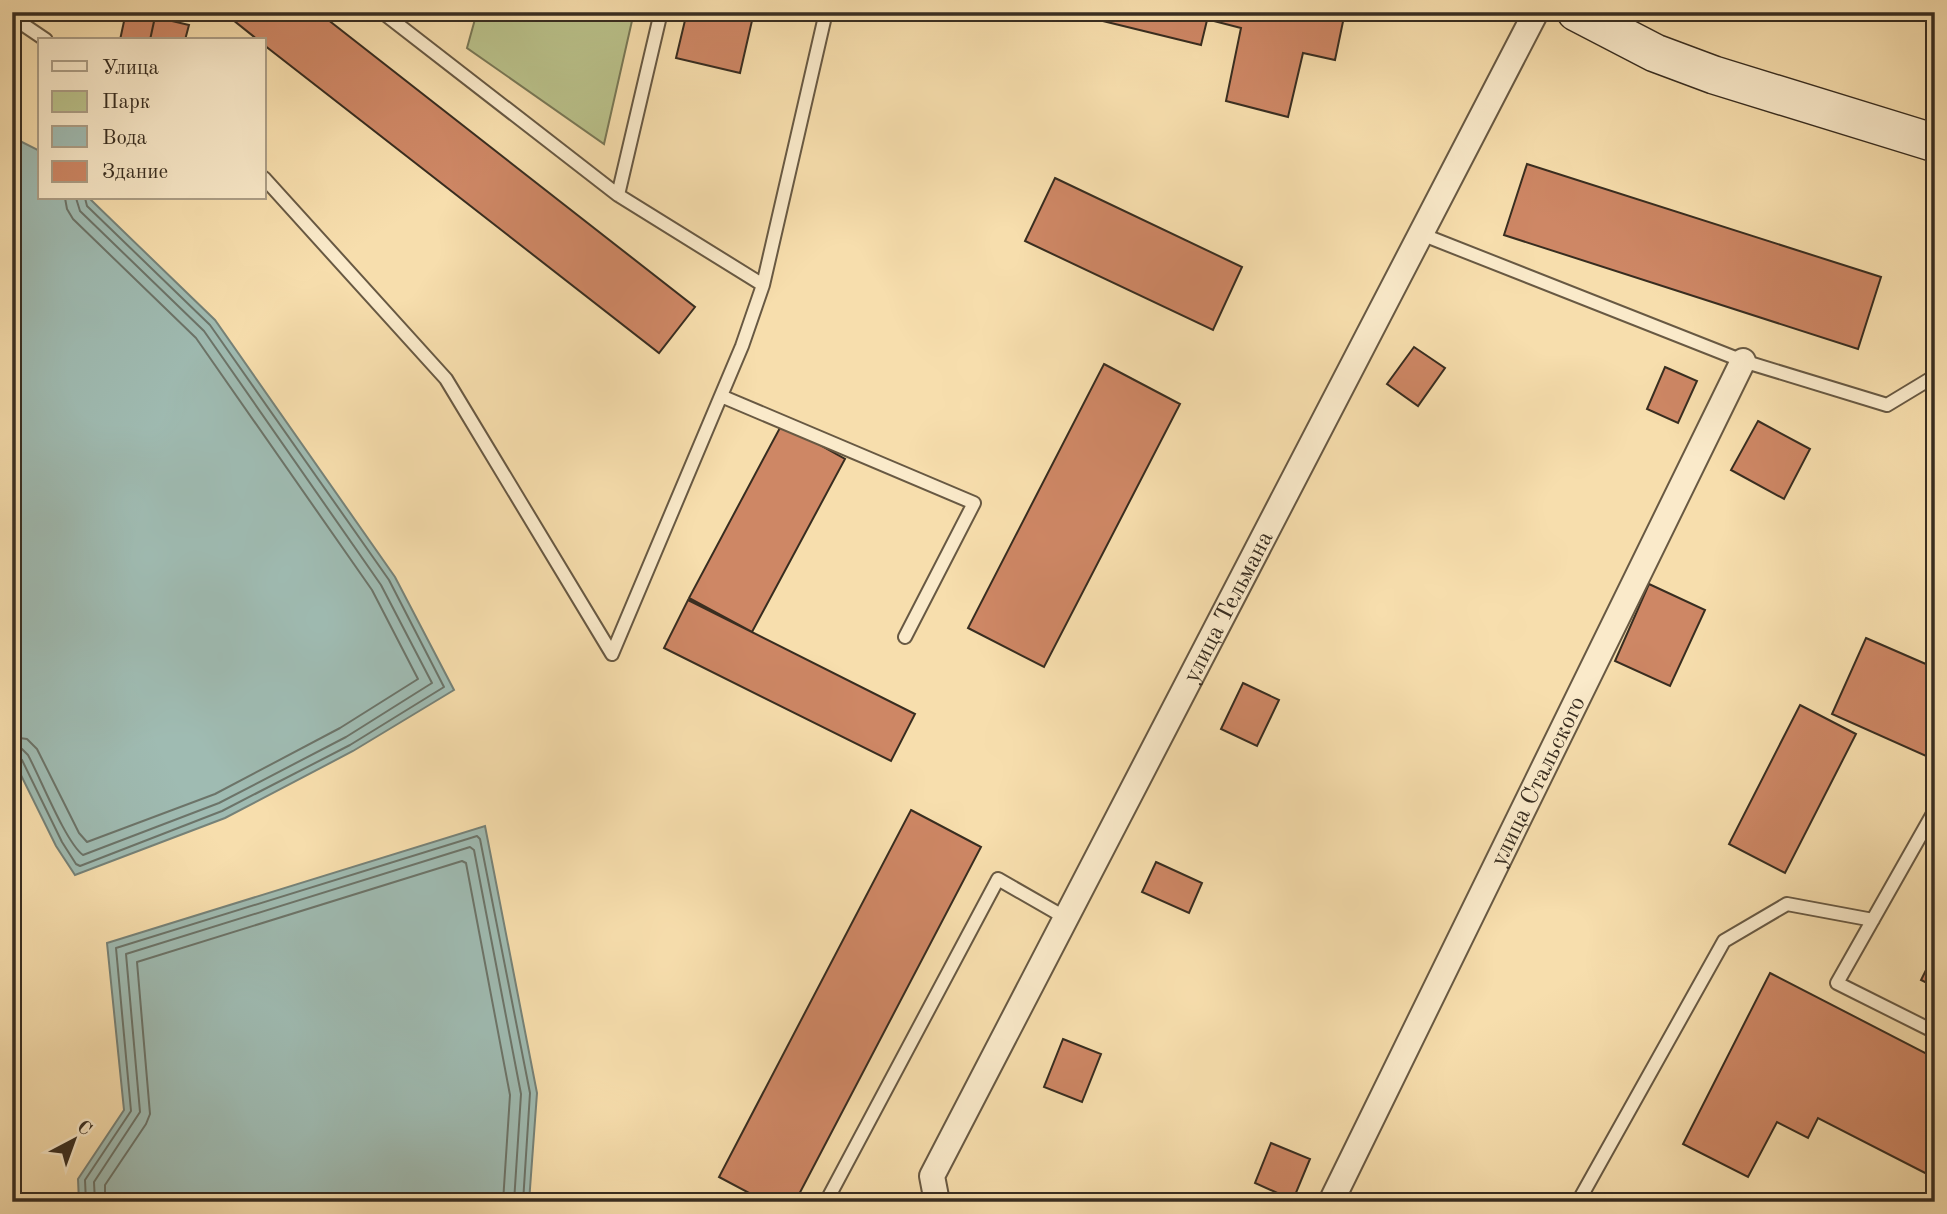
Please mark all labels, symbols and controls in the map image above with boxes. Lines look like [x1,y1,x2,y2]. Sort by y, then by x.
legend [38,38,266,200]
text: Улица [102,58,159,79]
text: Парк [102,92,151,113]
text: Вода [102,128,147,149]
text: Здание [102,162,168,183]
street label: улица Тельмана [1180,528,1279,687]
street label: улица Стальского [1487,693,1591,871]
north arrow [38,1106,108,1176]
text: С [73,1118,94,1140]

